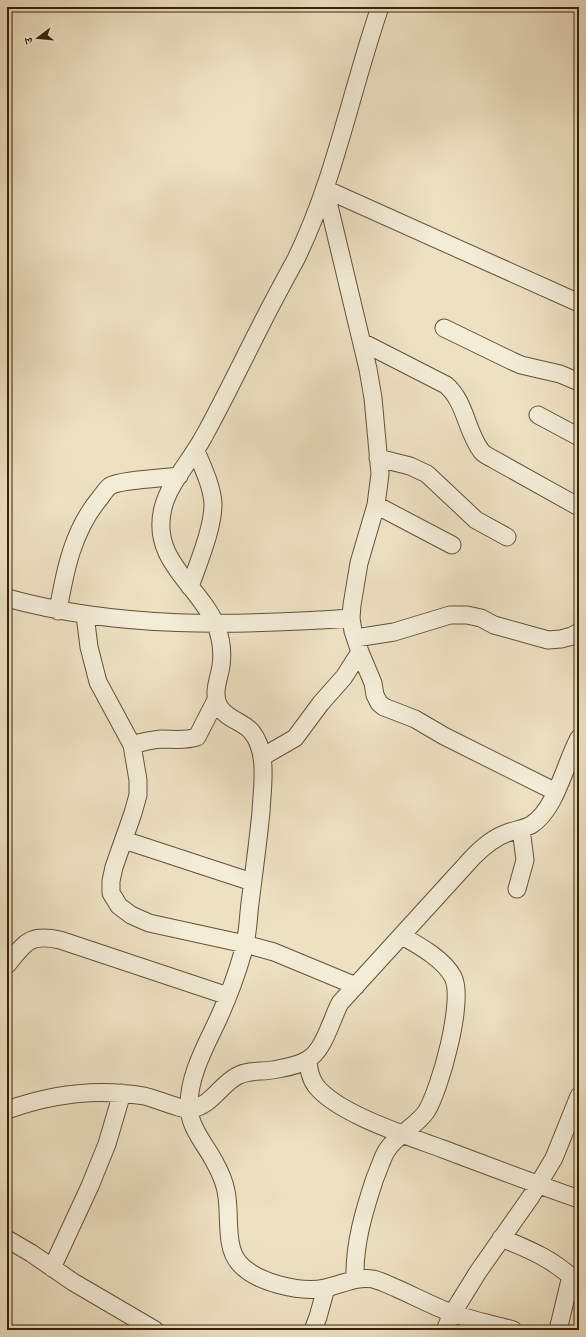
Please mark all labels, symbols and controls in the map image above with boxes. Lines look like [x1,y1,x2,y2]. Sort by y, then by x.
north arrow [18,18,58,58]
text: उ [21,35,36,46]

